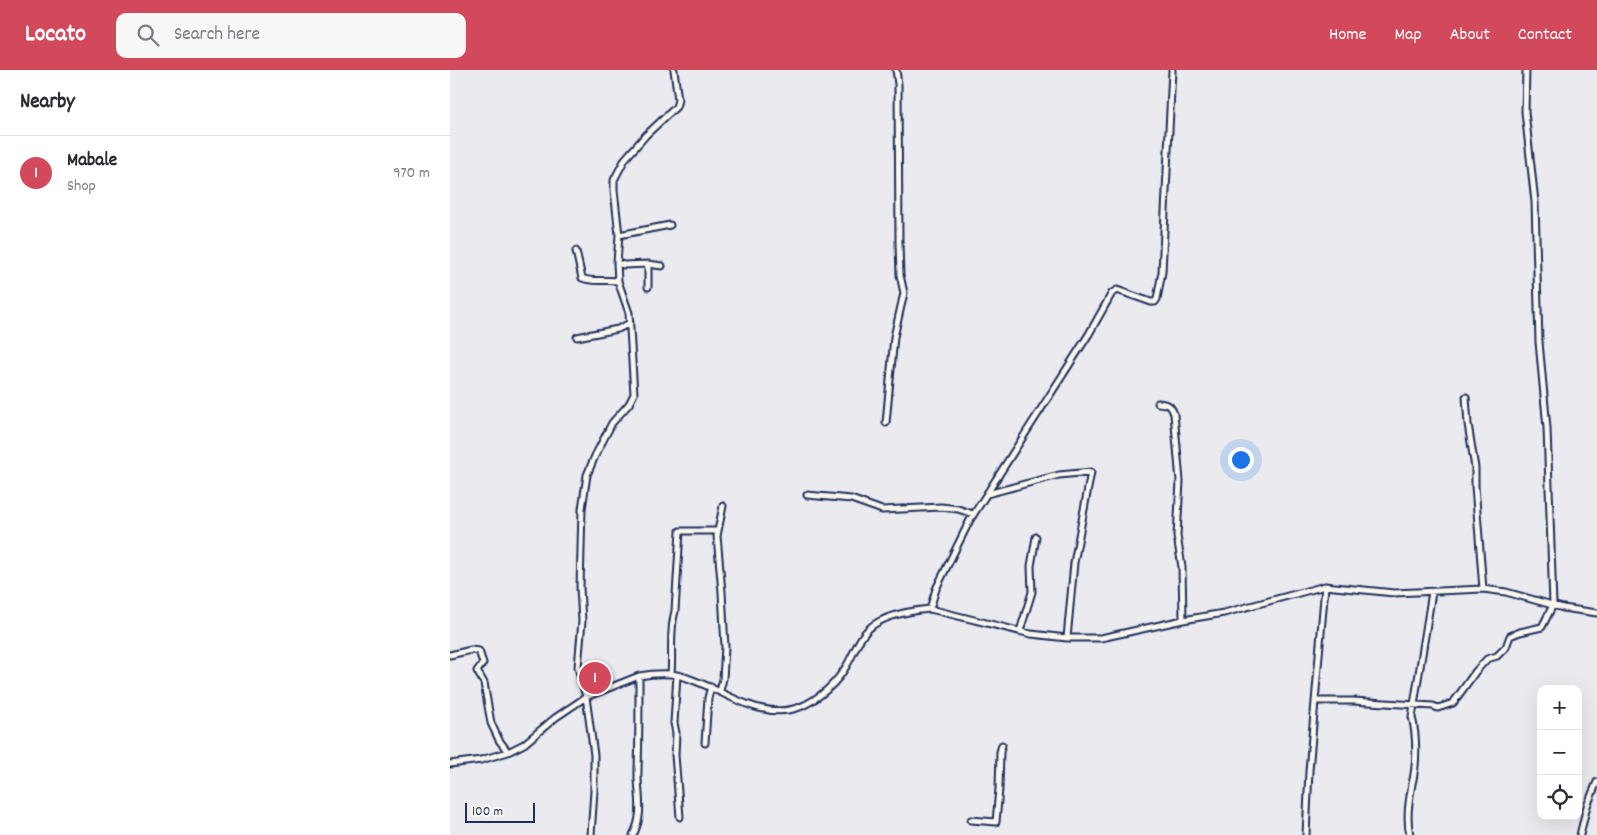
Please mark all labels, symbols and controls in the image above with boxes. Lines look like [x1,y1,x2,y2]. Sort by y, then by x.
search box [116,13,466,58]
text: Locato [25,18,86,52]
icon: search [134,21,162,49]
text: Search here [174,22,260,49]
text: Home [1329,23,1366,48]
text: Map [1394,23,1422,48]
text: About [1450,23,1490,48]
text: Contact [1518,23,1572,48]
text: Nearby [20,88,75,118]
text: Mabale [67,148,117,175]
text: 1 [34,162,38,185]
text: 970 m [393,162,430,185]
text: Shop [67,175,96,198]
your location [1228,447,1254,473]
pin: 1 [579,659,611,697]
map controls [1537,685,1582,820]
button: + [1537,685,1582,730]
button: − [1537,730,1582,775]
button: locate [1537,775,1582,820]
scale bar [465,800,535,823]
text: 100 m [472,802,503,822]

